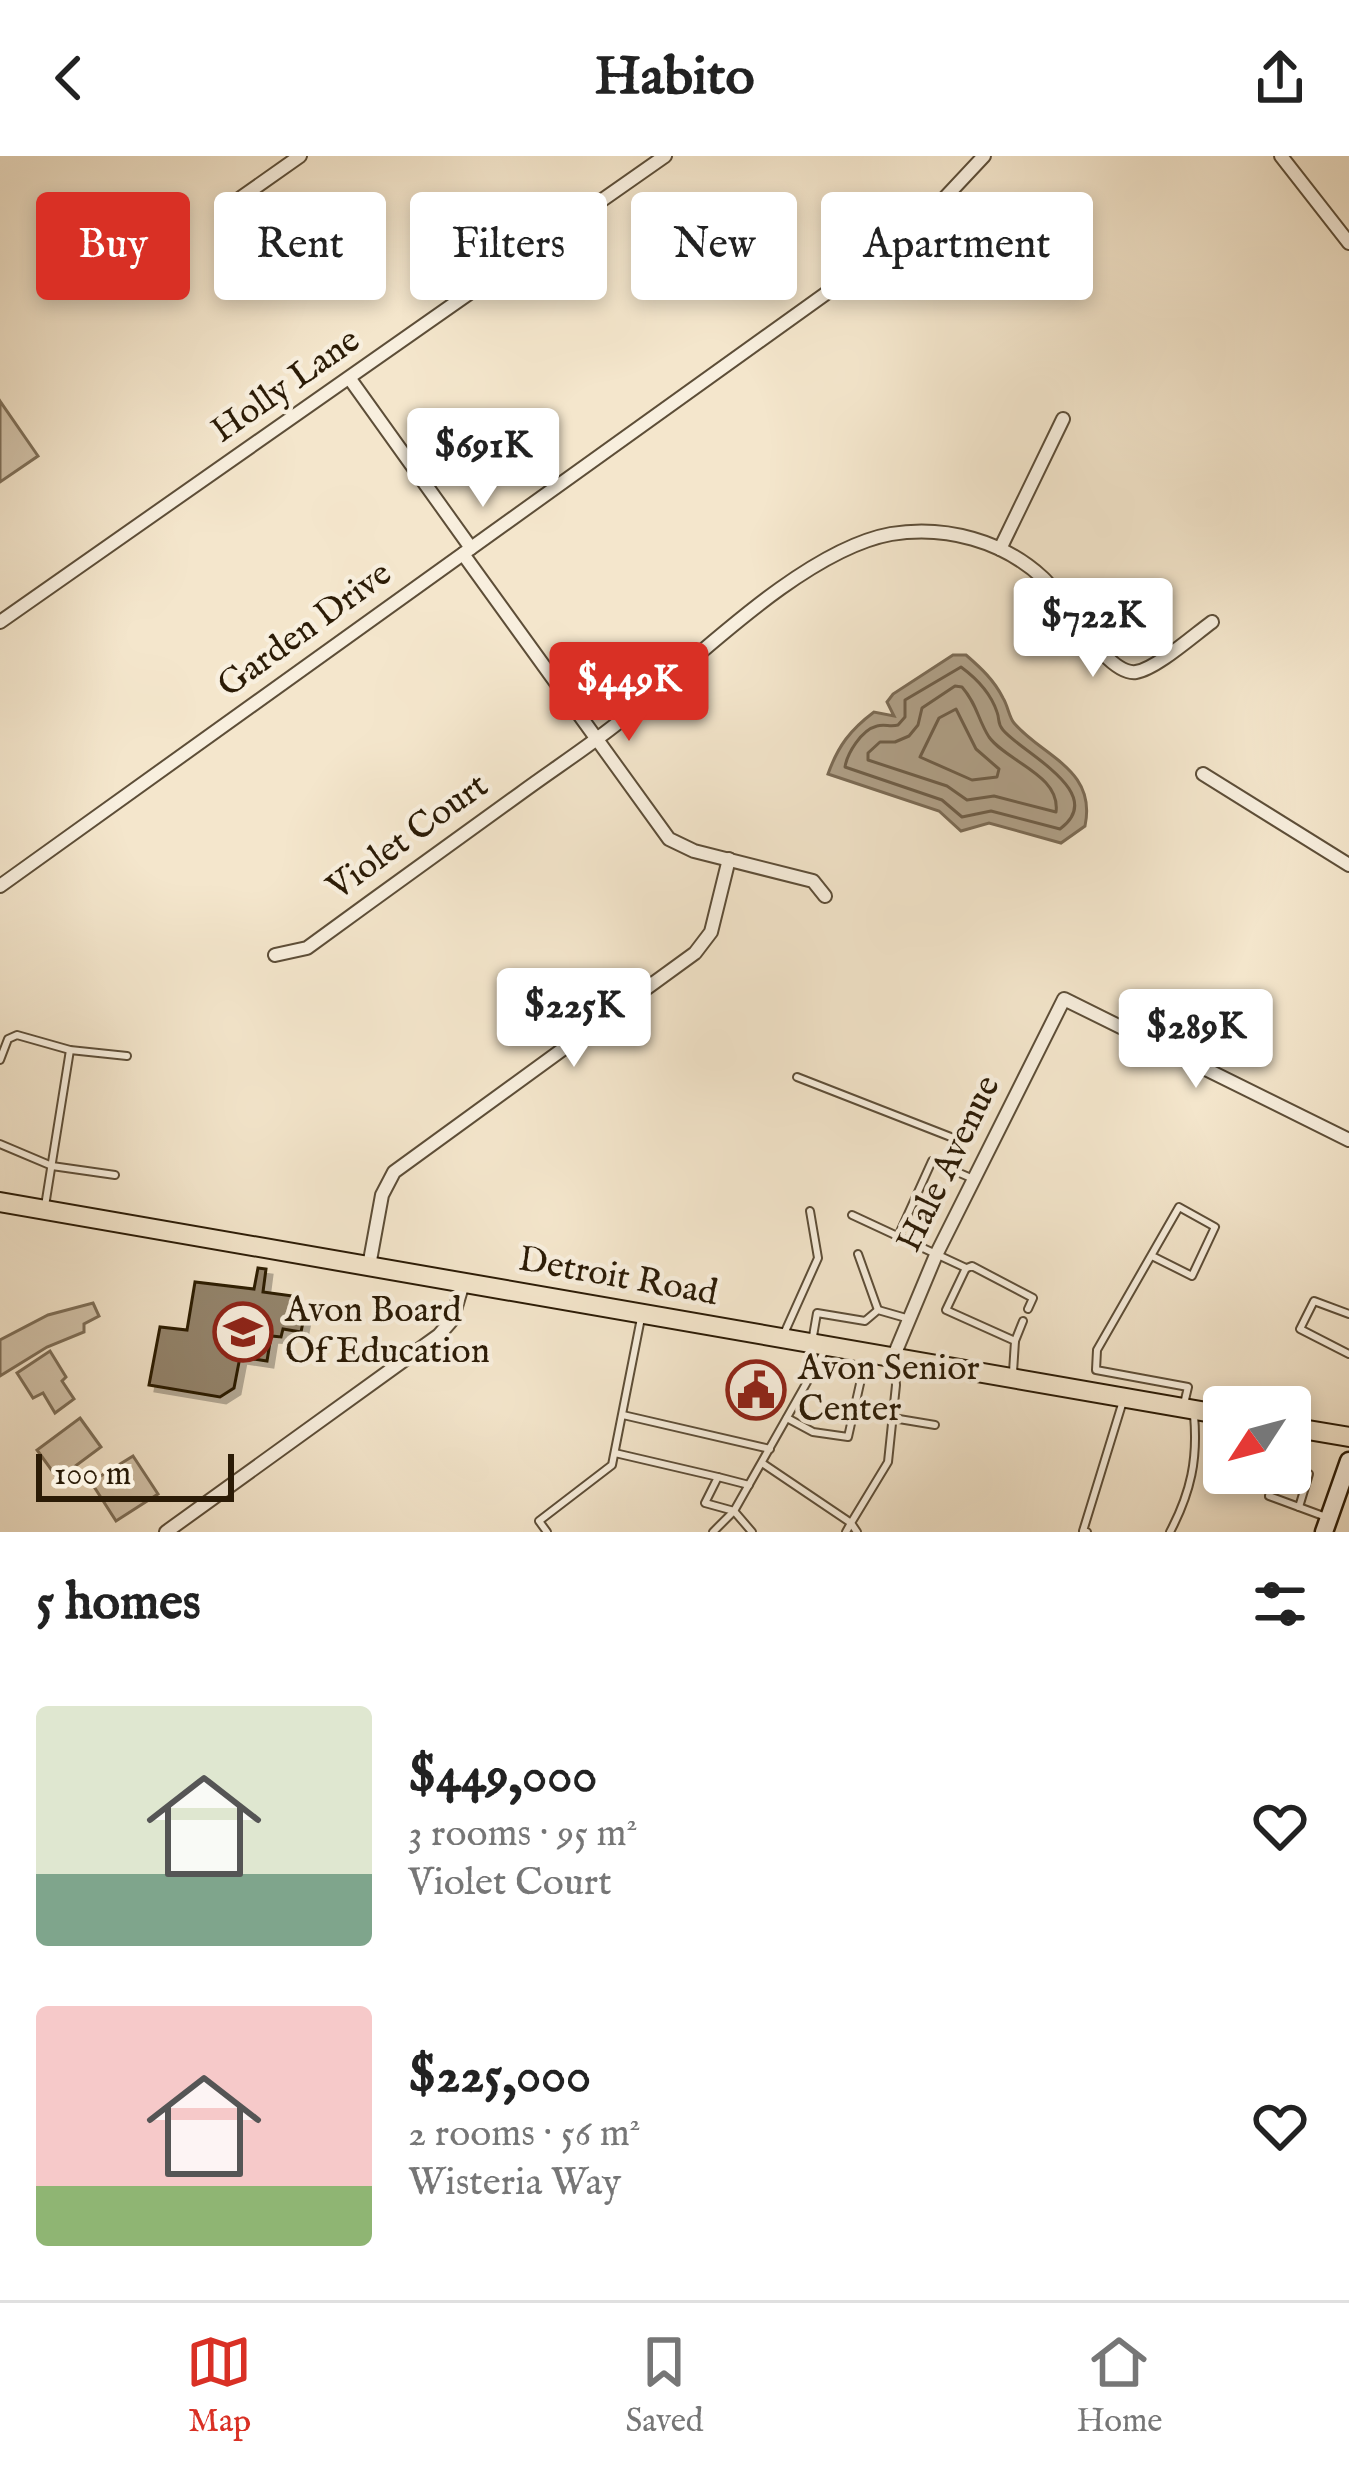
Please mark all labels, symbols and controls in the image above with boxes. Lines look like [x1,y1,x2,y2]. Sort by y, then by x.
text: Habito [594,44,755,113]
icon: back [36,45,102,111]
icon: share [1247,45,1313,111]
chip: Buy [36,192,190,300]
chip: Rent [214,192,386,300]
chip: Filters [410,192,607,300]
chip: New [631,192,797,300]
chip: Apartment [821,192,1093,300]
street label: Holly Lane [203,318,369,454]
pin: $691K [399,408,567,510]
text: $691K [434,422,532,471]
street label: Garden Drive [209,551,401,709]
pin: $722K [1009,578,1177,680]
text: $722K [1041,592,1145,641]
pin: $449K [545,642,713,744]
text: $449K [576,656,682,705]
street label: Violet Court [318,763,498,911]
pin: $225K [490,968,658,1070]
text: $225K [524,982,624,1031]
pin: $289K [1112,989,1280,1091]
text: $289K [1146,1003,1246,1052]
street label: Hale Avenue [887,1068,1011,1260]
street label: Detroit Road [515,1237,722,1317]
place label: Avon Board Of Education [284,1288,490,1375]
school or university icon: Avon Board Of Education [212,1301,274,1363]
place label: Avon Senior Center [797,1346,980,1433]
public building icon: Avon Senior Center [725,1359,787,1421]
north arrow [1203,1386,1311,1494]
map controls [1203,1386,1311,1494]
scale bar [36,1448,234,1501]
text: 100 m [54,1454,131,1496]
icon: filters [1247,1571,1313,1637]
text: 5 homes [36,1572,201,1637]
text: $449,000 [408,1745,597,1810]
icon: home [132,1754,276,1898]
icon: heart [1247,1793,1313,1859]
text: 3 rooms · 95 m² [408,1810,638,1859]
text: Violet Court [408,1859,612,1908]
text: $225,000 [408,2045,591,2110]
icon: home [132,2054,276,2198]
icon: heart [1247,2093,1313,2159]
text: 2 rooms · 56 m² [408,2110,641,2159]
text: Wisteria Way [408,2159,621,2208]
tab: Map [186,2329,252,2443]
tab: Saved [625,2329,703,2443]
tab: Home [1076,2329,1163,2443]

